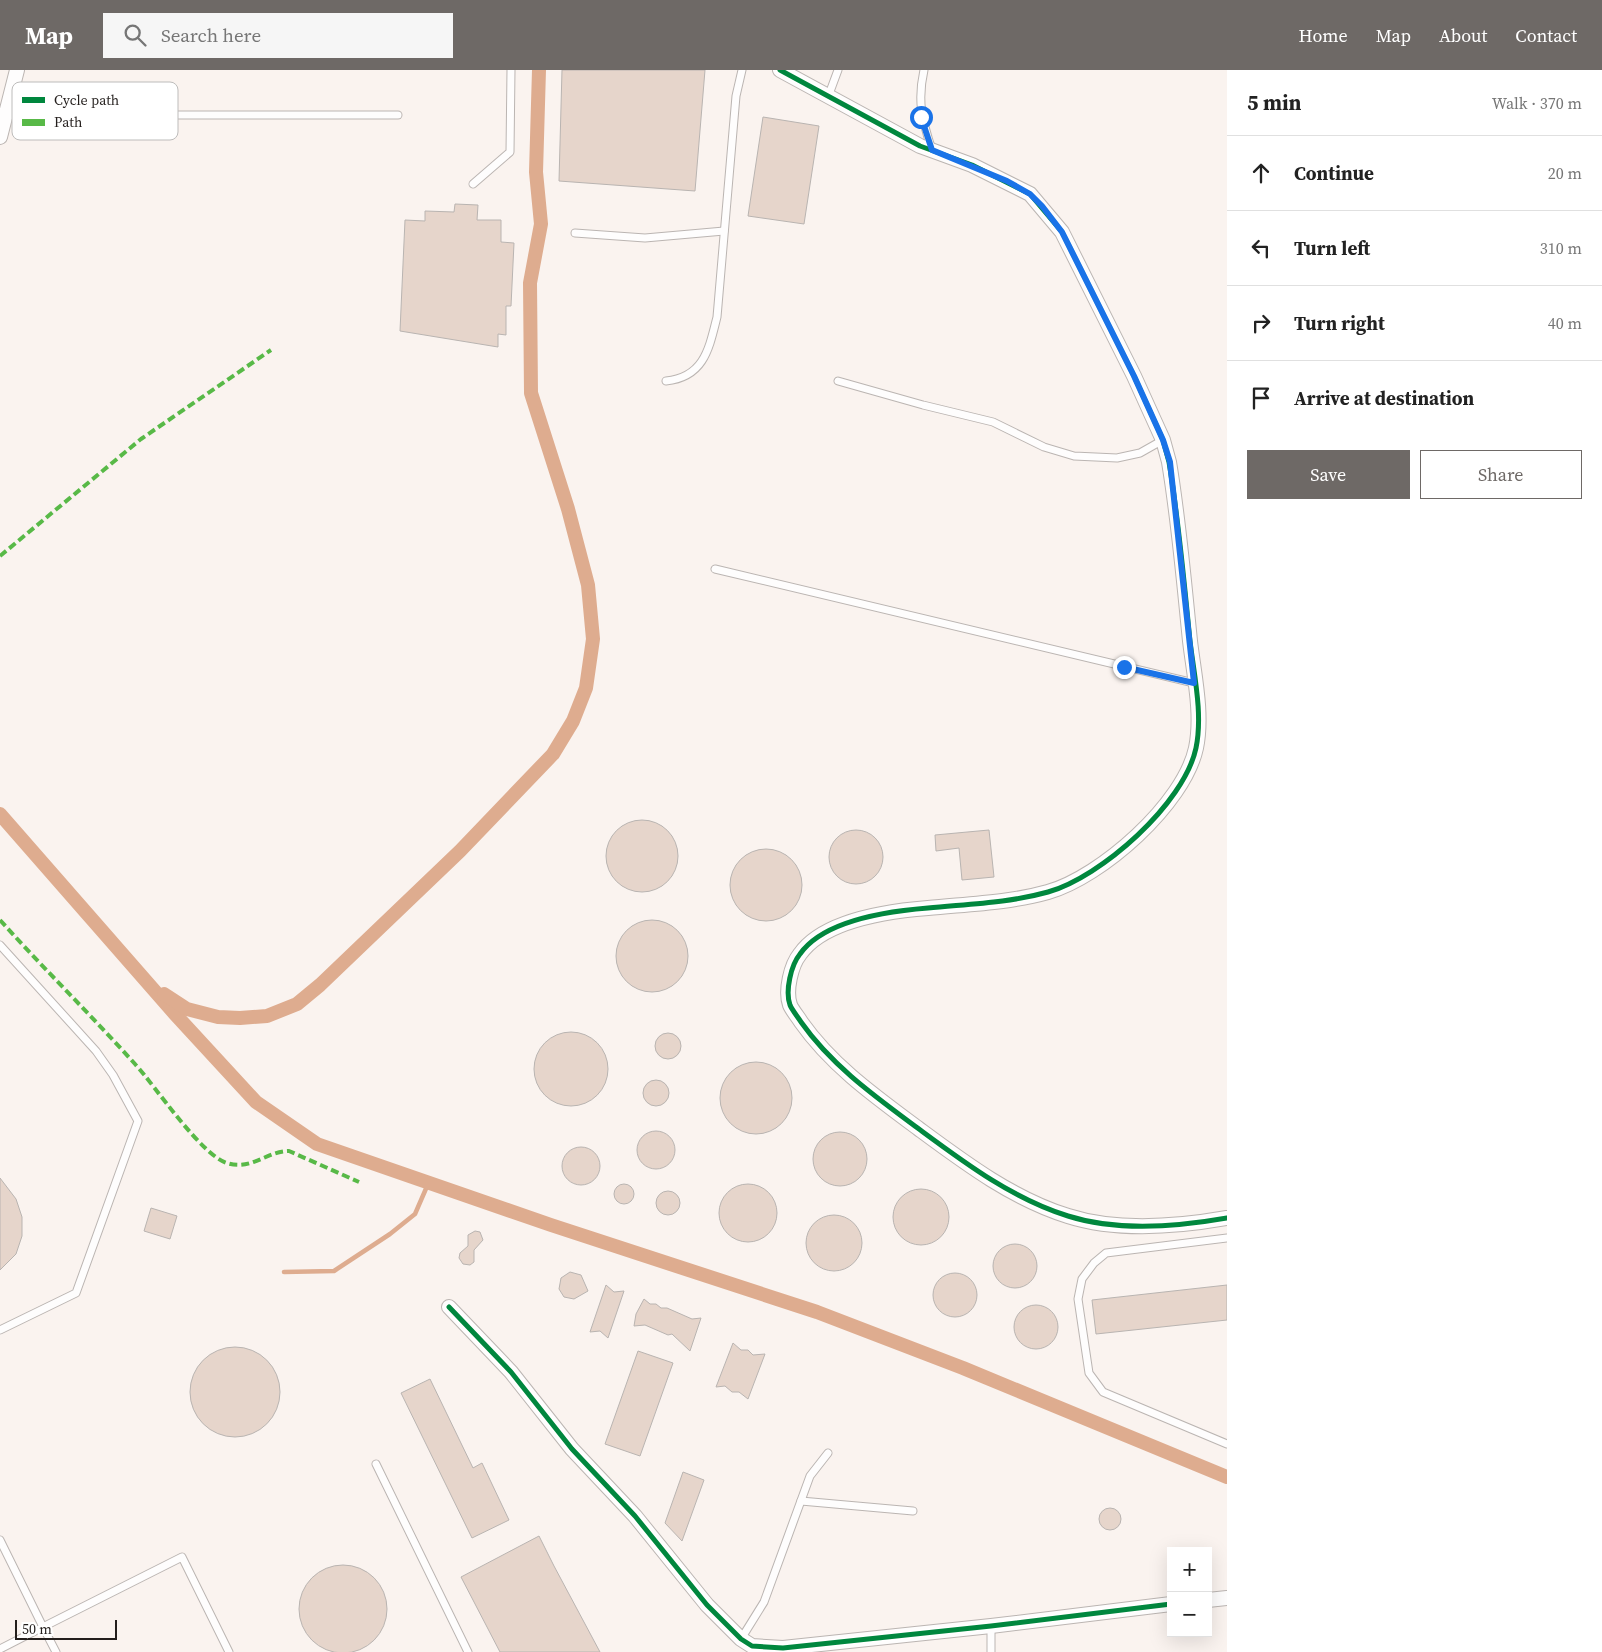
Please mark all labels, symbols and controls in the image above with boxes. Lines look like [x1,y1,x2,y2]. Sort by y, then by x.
search box [103,13,453,58]
text: Map [25,19,73,52]
icon: search [121,21,149,49]
text: Search here [161,22,261,48]
text: Home [1299,23,1348,48]
text: Map [1376,23,1411,48]
text: About [1439,23,1487,48]
text: Contact [1515,23,1577,48]
legend [12,82,178,140]
text: 5 min [1247,88,1302,117]
text: Cycle path [54,90,119,110]
text: Walk · 370 m [1492,92,1582,114]
route start [910,106,933,129]
text: Path [54,112,82,132]
icon: ahead [1247,159,1275,187]
text: Continue [1294,160,1374,186]
text: 20 m [1548,162,1582,184]
icon: left [1247,234,1275,262]
text: Turn left [1294,235,1370,261]
text: 310 m [1540,237,1582,259]
icon: right [1247,309,1275,337]
text: Turn right [1294,310,1385,336]
text: 40 m [1548,312,1582,334]
icon: arrive [1247,384,1275,412]
text: Arrive at destination [1294,385,1474,411]
button: Save [1247,450,1410,499]
button: Share [1420,450,1582,499]
route end [1113,656,1136,679]
map controls [1167,1547,1212,1637]
button: + [1167,1547,1212,1592]
button: − [1167,1592,1212,1637]
scale bar [15,1617,118,1640]
text: 50 m [22,1619,52,1639]

